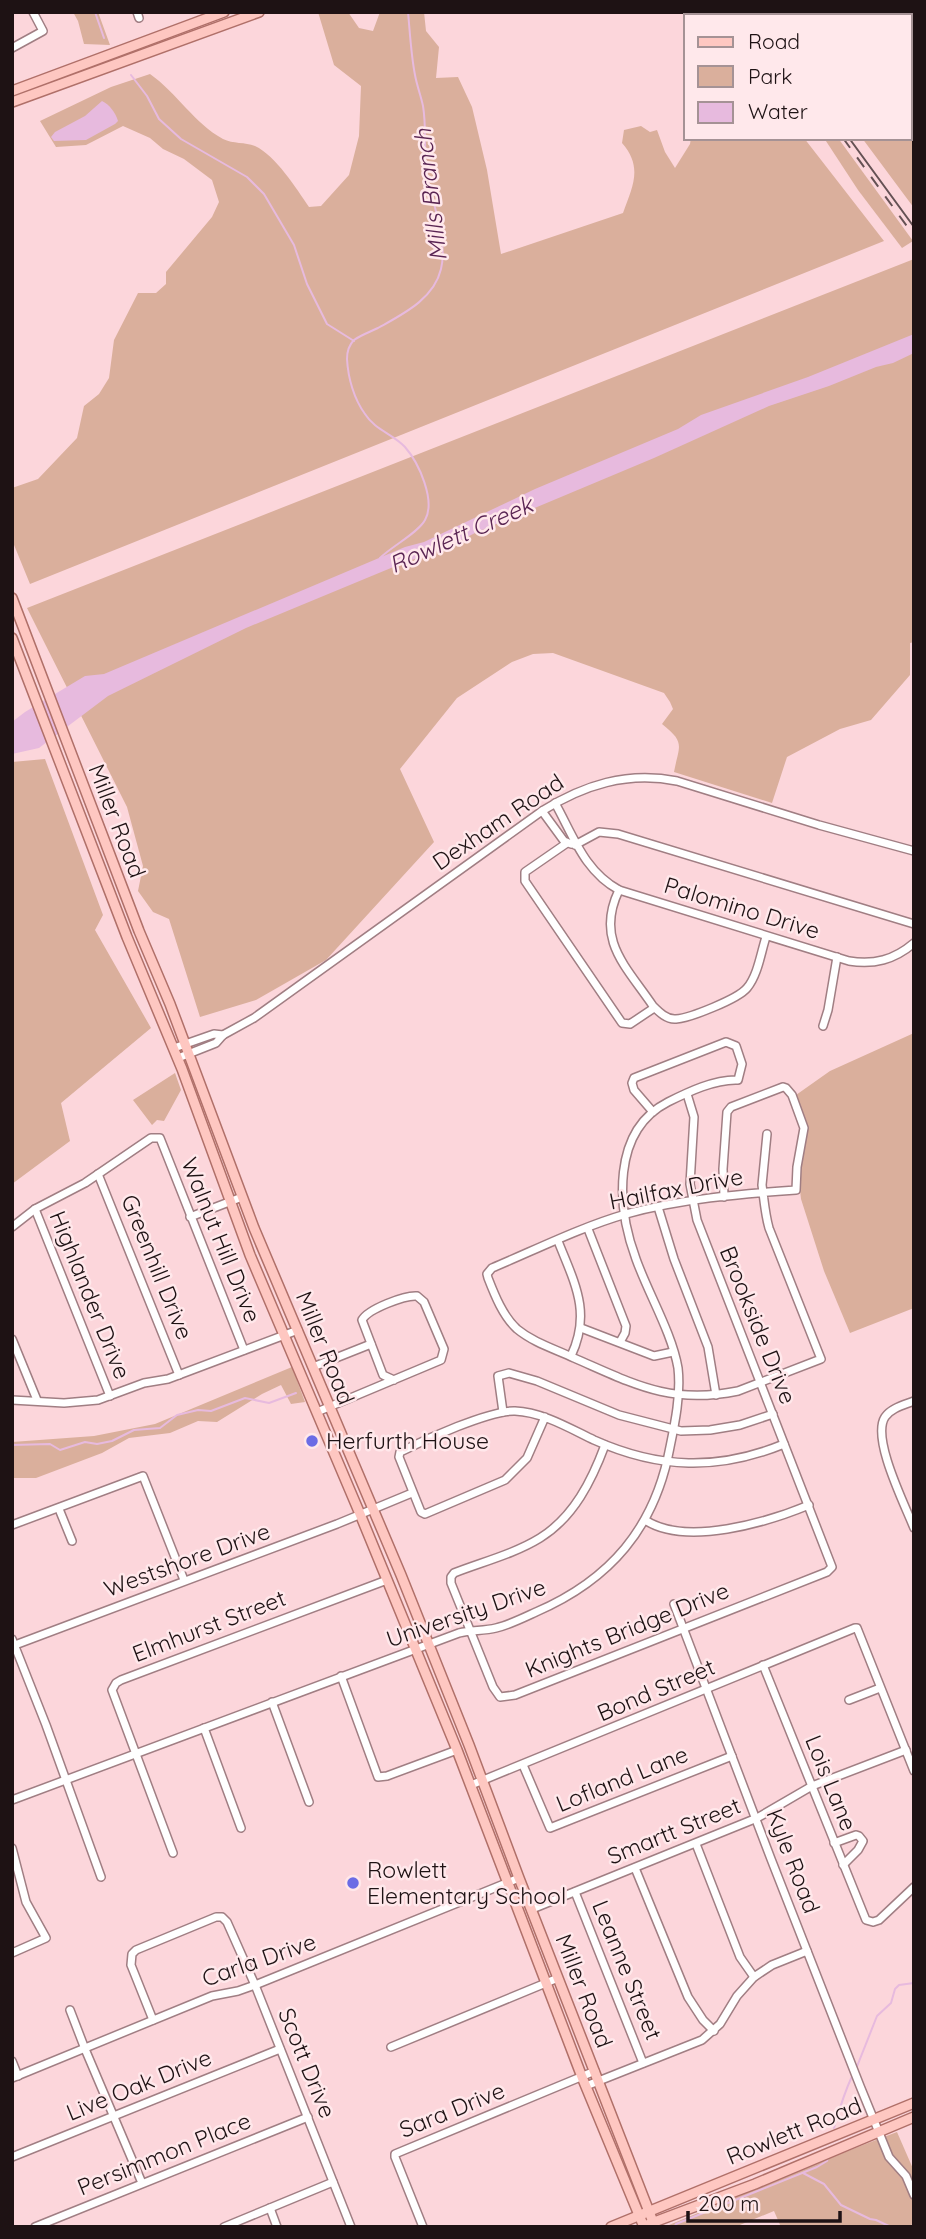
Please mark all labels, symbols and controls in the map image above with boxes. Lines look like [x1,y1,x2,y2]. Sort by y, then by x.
legend [684,14,912,140]
text: Road [748,28,800,54]
text: Park [748,63,792,89]
text: Water [748,98,808,124]
water label: Mills Branch [407,127,453,263]
water label: Rowlett Creek [384,488,539,579]
street label: Miller Road [83,760,152,882]
street label: Dexham Road [427,767,569,876]
street label: Palomino Drive [661,870,823,945]
street label: Walnut Hill Drive [175,1153,268,1327]
street label: Hailfax Drive [607,1161,745,1216]
street label: Greenhill Drive [115,1190,200,1344]
street label: Highlander Drive [44,1206,137,1383]
street label: Brookside Drive [714,1242,803,1408]
street label: Miller Road [290,1287,361,1409]
place label: Herfurth House [326,1426,489,1455]
marker: Herfurth House [304,1433,320,1449]
street label: Westshore Drive [100,1516,274,1603]
street label: University Drive [382,1572,549,1653]
street label: Knights Bridge Drive [521,1575,733,1684]
street label: Elmhurst Street [128,1583,290,1668]
street label: Bond Street [593,1652,719,1727]
street label: Lois Lane [799,1731,864,1835]
street label: Lofland Lane [552,1739,692,1818]
street label: Smartt Street [603,1791,745,1870]
street label: Kyle Road [760,1804,827,1917]
place label: Rowlett Elementary School [367,1855,566,1910]
marker: Rowlett Elementary School [345,1875,361,1891]
street label: Leanne Street [586,1896,669,2044]
street label: Carla Drive [198,1926,320,1993]
street label: Miller Road [550,1930,619,2052]
street label: Scott Drive [272,2004,343,2122]
street label: Live Oak Drive [62,2042,216,2127]
street label: Sara Drive [395,2075,509,2144]
street label: Rowlett Road [722,2090,866,2171]
street label: Persimmon Place [73,2106,255,2202]
scale bar [688,2180,840,2224]
text: 200 m [698,2190,760,2216]

